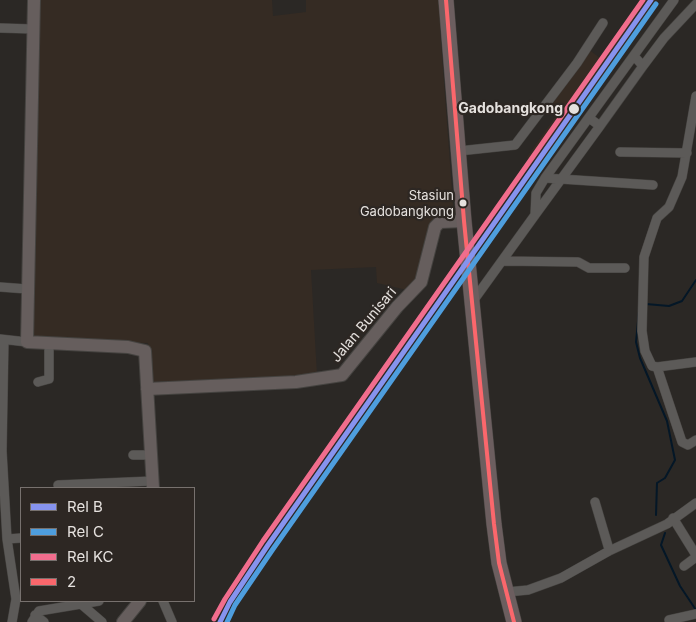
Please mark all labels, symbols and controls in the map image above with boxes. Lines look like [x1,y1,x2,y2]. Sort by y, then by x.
place label: Gadobangkong [458,101,563,117]
marker: Gadobangkong [567,102,581,116]
place label: Stasiun Gadobangkong [360,188,454,219]
marker: Stasiun Gadobangkong [458,198,468,208]
street label: Jalan Bunisari [328,284,400,366]
legend [20,487,195,602]
text: Rel B [67,497,103,516]
text: Rel C [67,522,104,541]
text: Rel KC [67,547,114,566]
text: 2 [67,572,76,591]

